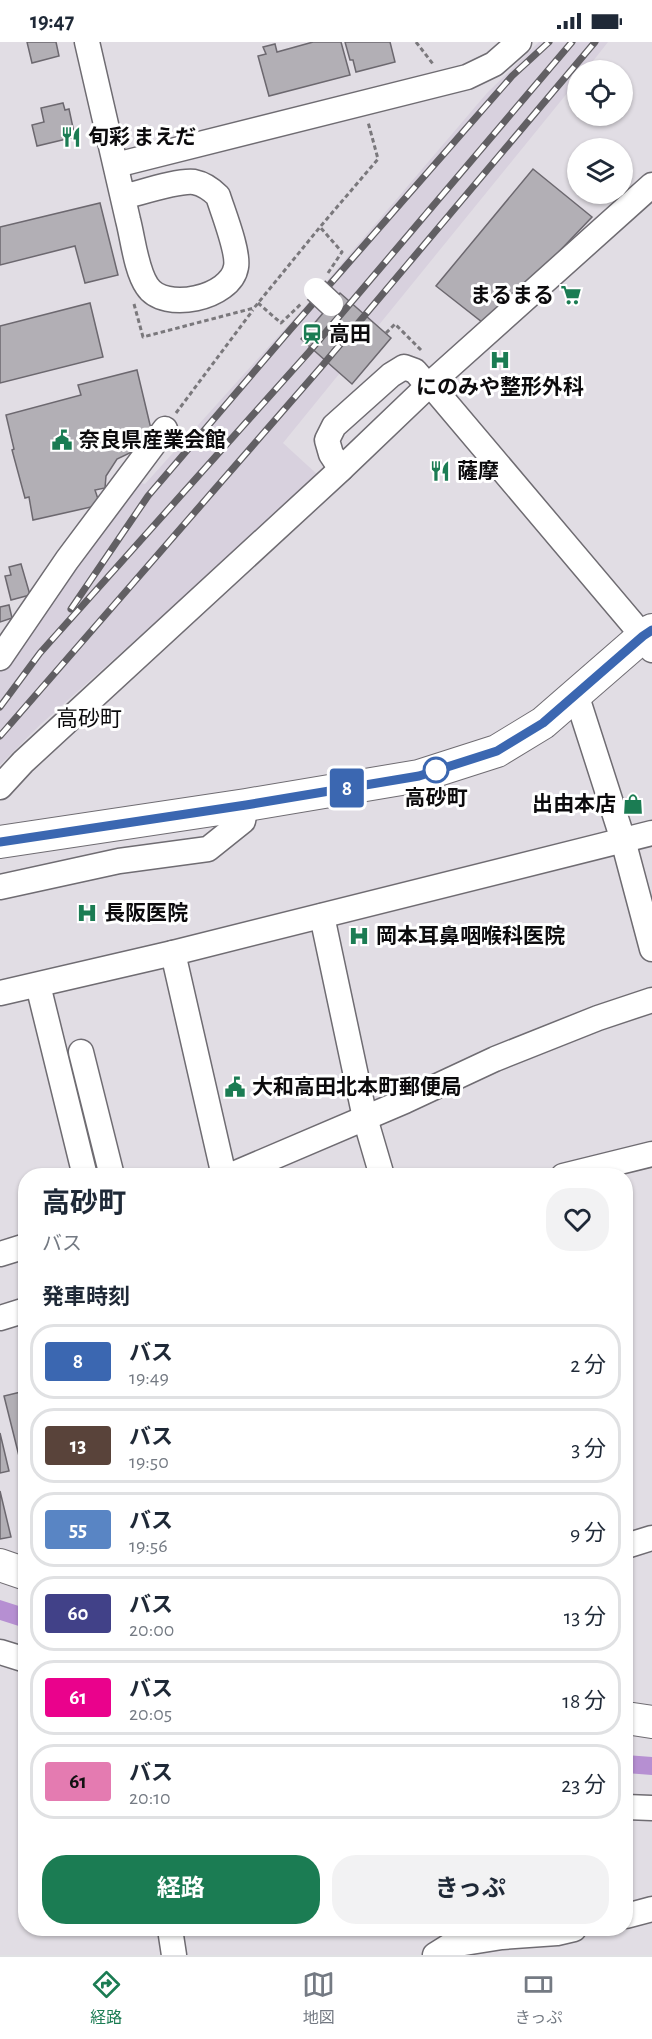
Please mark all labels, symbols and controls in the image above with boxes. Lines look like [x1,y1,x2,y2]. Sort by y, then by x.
text: 19:47 [30,10,74,32]
map controls [567,60,633,204]
button: locate [567,60,633,126]
restaurant icon: 旬彩 まえだ [59,125,83,149]
place label: 旬彩 まえだ [88,126,196,148]
button: layers [567,138,633,204]
supermarket icon: まるまる [559,283,583,307]
place label: まるまる [470,285,554,306]
station icon: 高田 [300,322,324,346]
place label: 高田 [329,323,371,345]
hospital icon: にのみや整形外科 [488,348,512,372]
place label: にのみや整形外科 [416,375,584,398]
public building icon: 奈良県産業会館 [50,428,74,452]
place label: 奈良県産業会館 [79,429,226,451]
restaurant icon: 薩摩 [428,459,452,483]
place label: 薩摩 [457,460,499,482]
district label: 高砂町 [56,707,122,730]
marker: 高砂町 [423,757,449,783]
line badge: 8 [328,768,366,808]
text: 8 [342,778,352,799]
place label: 高砂町 [405,787,468,809]
shop icon: 出由本店 [621,792,645,816]
place label: 出由本店 [532,793,616,815]
hospital icon: 長阪医院 [75,901,99,925]
place label: 長阪医院 [104,902,188,924]
hospital icon: 岡本耳鼻咽喉科医院 [347,924,371,948]
place label: 岡本耳鼻咽喉科医院 [376,925,565,947]
public building icon: 大和高田北本町郵便局 [223,1075,247,1099]
place label: 大和高田北本町郵便局 [252,1076,462,1098]
button: heart [546,1188,609,1251]
text: 高砂町 [42,1190,126,1218]
text: バス [42,1234,82,1254]
text: 発車時刻 [42,1286,130,1308]
text: バス [129,1342,173,1364]
text: 8 [73,1351,83,1372]
text: 2 分 [570,1354,606,1376]
text: 19:49 [129,1368,169,1388]
text: バス [129,1426,173,1448]
text: 13 [70,1435,86,1456]
text: 3 分 [571,1438,606,1460]
text: 19:50 [129,1452,169,1472]
text: バス [129,1510,173,1532]
text: 55 [69,1519,87,1540]
text: 9 分 [570,1522,606,1544]
text: 19:56 [129,1536,168,1556]
text: バス [129,1594,173,1616]
text: 60 [67,1603,89,1624]
text: 13 分 [564,1606,606,1628]
text: 20:00 [129,1620,174,1640]
text: バス [129,1678,173,1700]
text: 61 [69,1687,87,1708]
text: 18 分 [562,1690,606,1712]
text: 20:05 [129,1704,172,1724]
text: バス [129,1762,173,1784]
text: 61 [69,1771,87,1792]
text: 23 分 [561,1774,606,1796]
text: 20:10 [129,1788,171,1808]
button: 経路 [42,1855,320,1924]
button: きっぷ [332,1855,609,1924]
tab: 経路 [90,1968,123,2028]
tab: 地図 [302,1968,335,2028]
tab: きっぷ [515,1968,562,2028]

